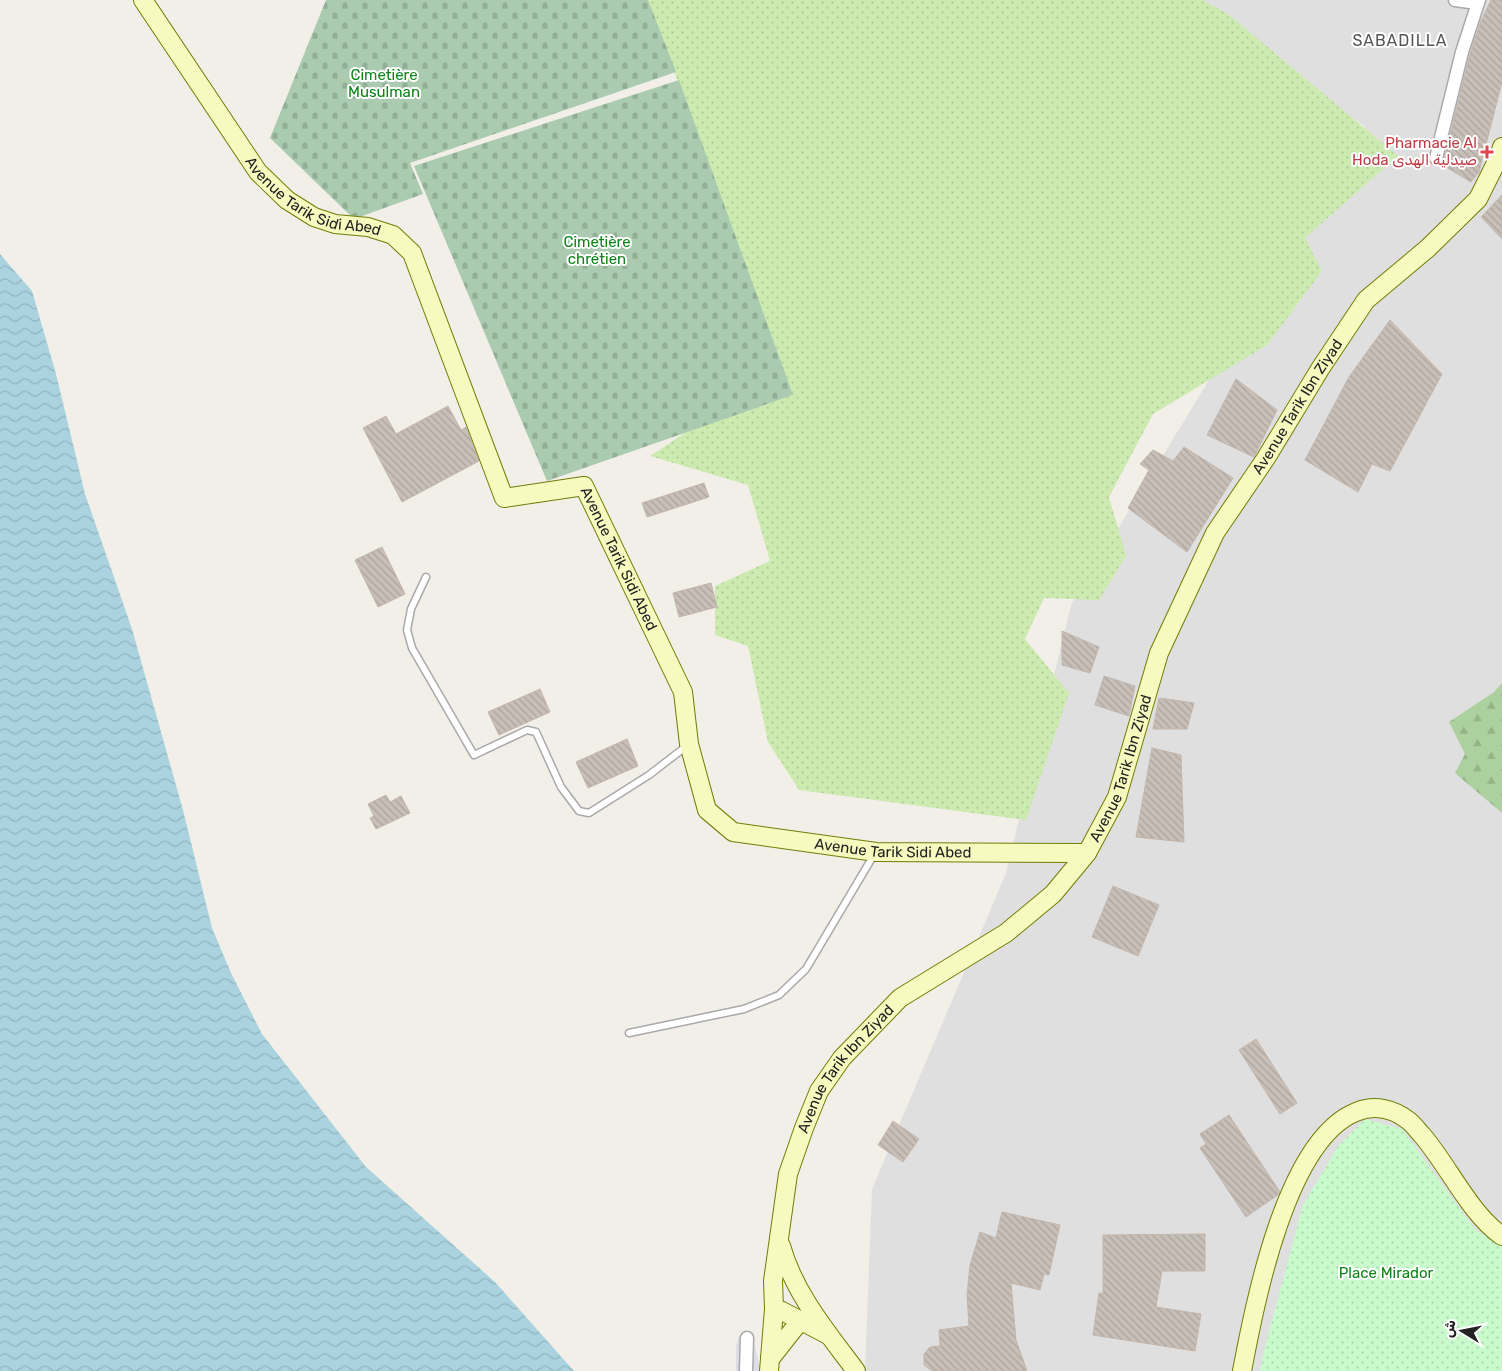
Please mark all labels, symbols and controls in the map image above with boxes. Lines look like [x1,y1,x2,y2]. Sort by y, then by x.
district label: SABADILLA [1353,31,1447,50]
park label: Cimetière Musulman [348,66,420,101]
place label: Pharmacie Al Hoda صيدلية الهدى [1352,134,1477,169]
marker: Pharmacie Al Hoda صيدلية الهدى [1481,146,1493,158]
street label: Avenue Tarik Sidi Abed [241,153,383,240]
park label: Cimetière chrétien [563,233,631,268]
street label: Avenue Tarik Ibn Ziyad [1249,336,1346,478]
street label: Avenue Tarik Sidi Abed [577,484,661,633]
street label: Avenue Tarik Ibn Ziyad [1086,693,1155,845]
street label: Avenue Tarik Sidi Abed [814,835,972,861]
street label: Avenue Tarik Ibn Ziyad [794,1001,898,1136]
park label: Place Mirador [1339,1264,1434,1282]
north arrow [1437,1306,1487,1356]
text: ش [1440,1318,1460,1339]

